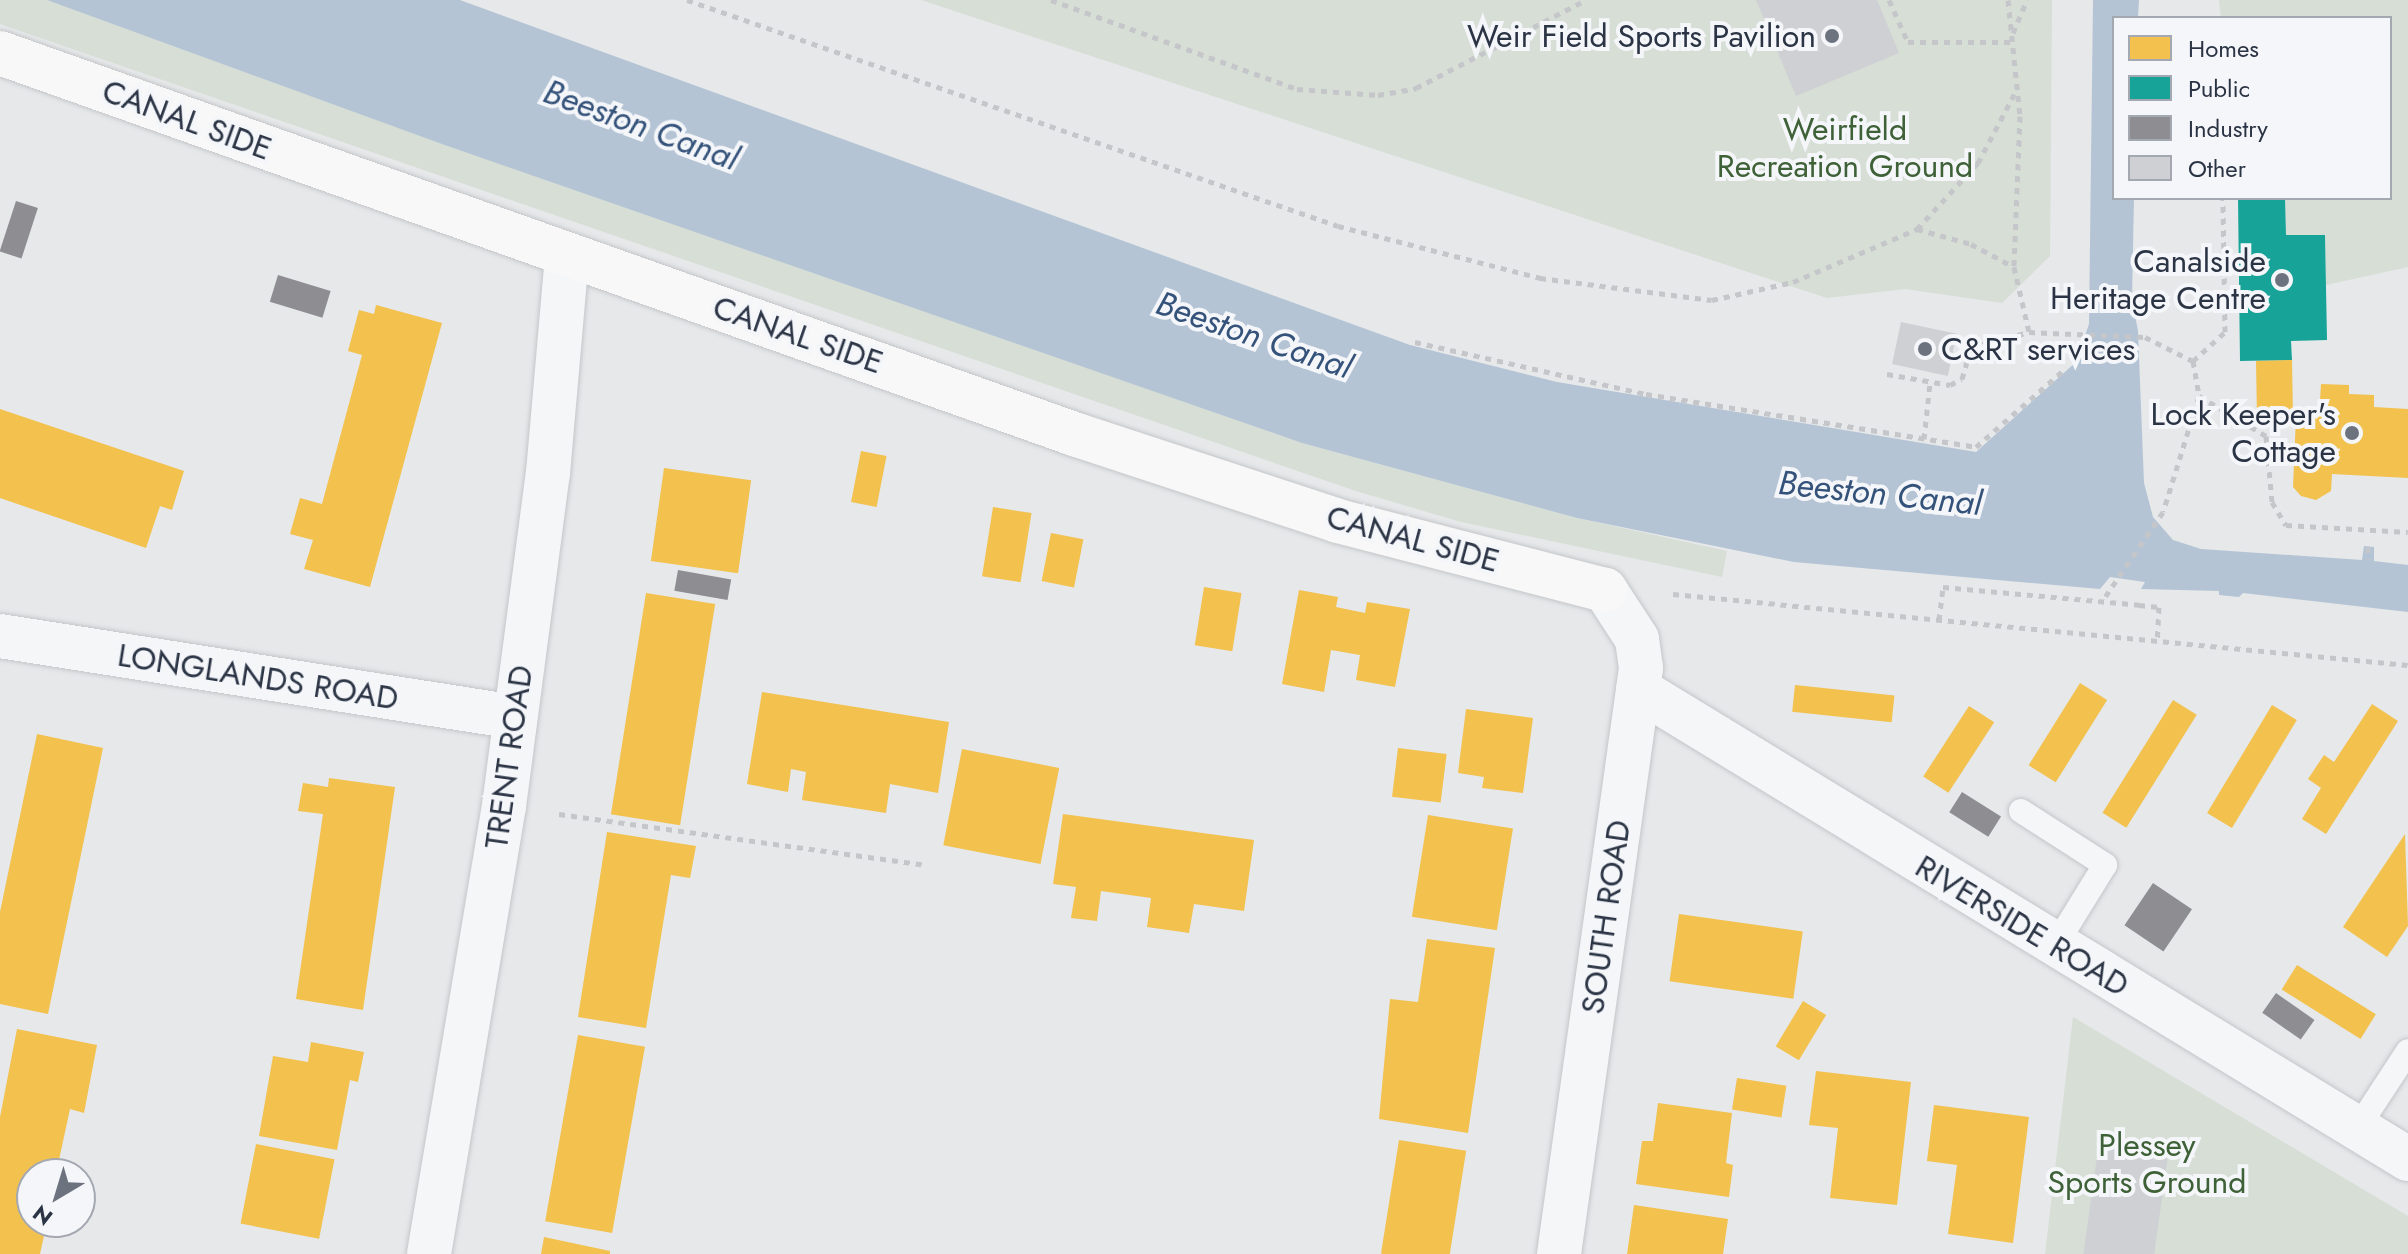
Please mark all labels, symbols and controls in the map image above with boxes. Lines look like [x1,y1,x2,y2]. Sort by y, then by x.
legend [2112,16,2392,200]
place label: Weir Field Sports Pavilion [1467,17,1816,55]
marker: Weir Field Sports Pavilion [1823,27,1841,45]
text: Homes [2188,31,2259,66]
water label: Beeston Canal [538,71,744,179]
text: Public [2188,71,2250,106]
street label: CANAL SIDE [97,72,277,168]
park label: Weirfield Recreation Ground [1717,111,1973,186]
text: Industry [2188,111,2268,146]
text: Other [2188,151,2246,186]
place label: Canalside Heritage Centre [2050,243,2266,318]
marker: Canalside Heritage Centre [2273,271,2291,289]
water label: Beeston Canal [1151,282,1357,388]
street label: CANAL SIDE [708,288,888,382]
place label: C&RT services [1941,330,2135,368]
marker: C&RT services [1916,340,1934,358]
place label: Lock Keeper's Cottage [2151,396,2336,471]
marker: Lock Keeper's Cottage [2343,424,2361,442]
water label: Beeston Canal [1776,462,1984,524]
street label: CANAL SIDE [1322,498,1504,580]
street label: LONGLANDS ROAD [115,636,401,718]
street label: TRENT ROAD [477,663,541,851]
street label: SOUTH ROAD [1573,818,1639,1016]
street label: RIVERSIDE ROAD [1908,847,2136,1005]
park label: Plessey Sports Ground [2047,1127,2247,1202]
north arrow [16,1158,96,1238]
text: N [26,1197,59,1233]

